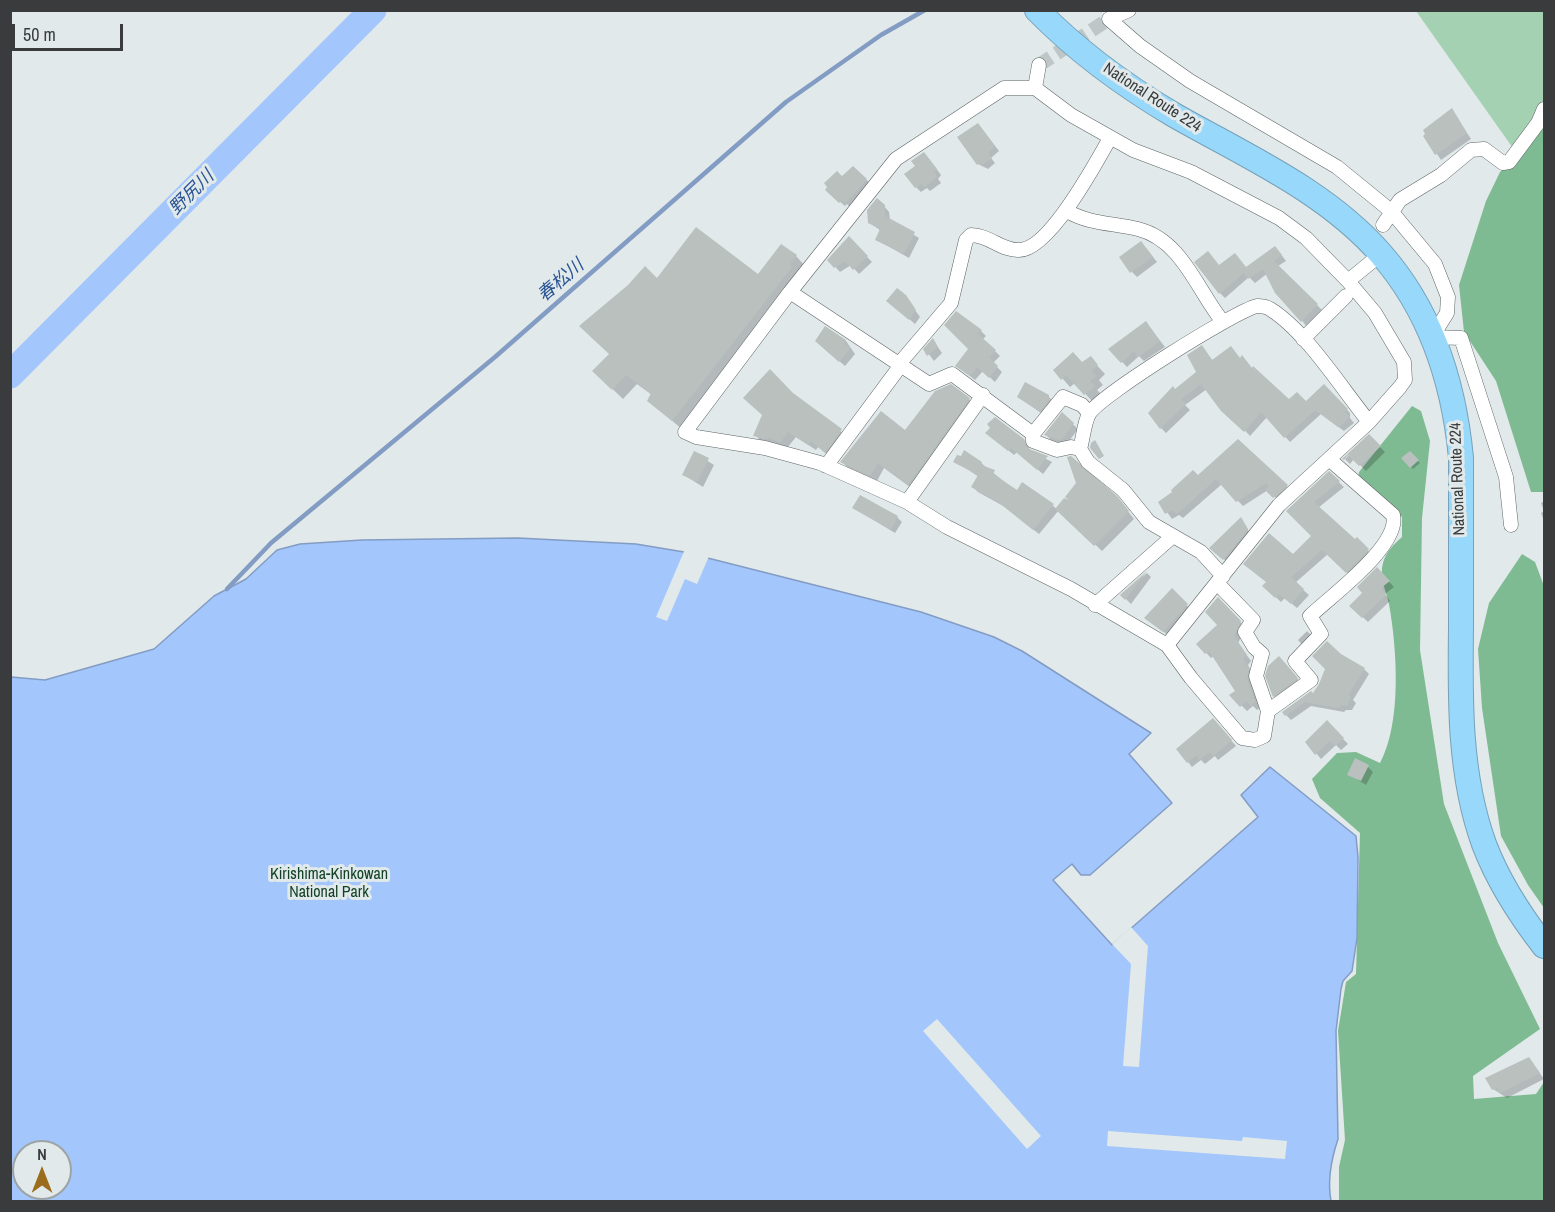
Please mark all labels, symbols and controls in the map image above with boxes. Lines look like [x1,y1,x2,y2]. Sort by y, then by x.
scale bar [15,12,126,50]
text: 50 m [23,22,56,47]
street label: National Route 224 [1099,59,1205,137]
water label: 野尻川 [165,166,219,220]
water label: 春松川 [534,255,588,307]
street label: National Route 224 [1446,422,1470,536]
park label: Kirishima-Kinkowan National Park [270,865,388,903]
north arrow [12,1140,72,1200]
text: N [37,1143,47,1165]

